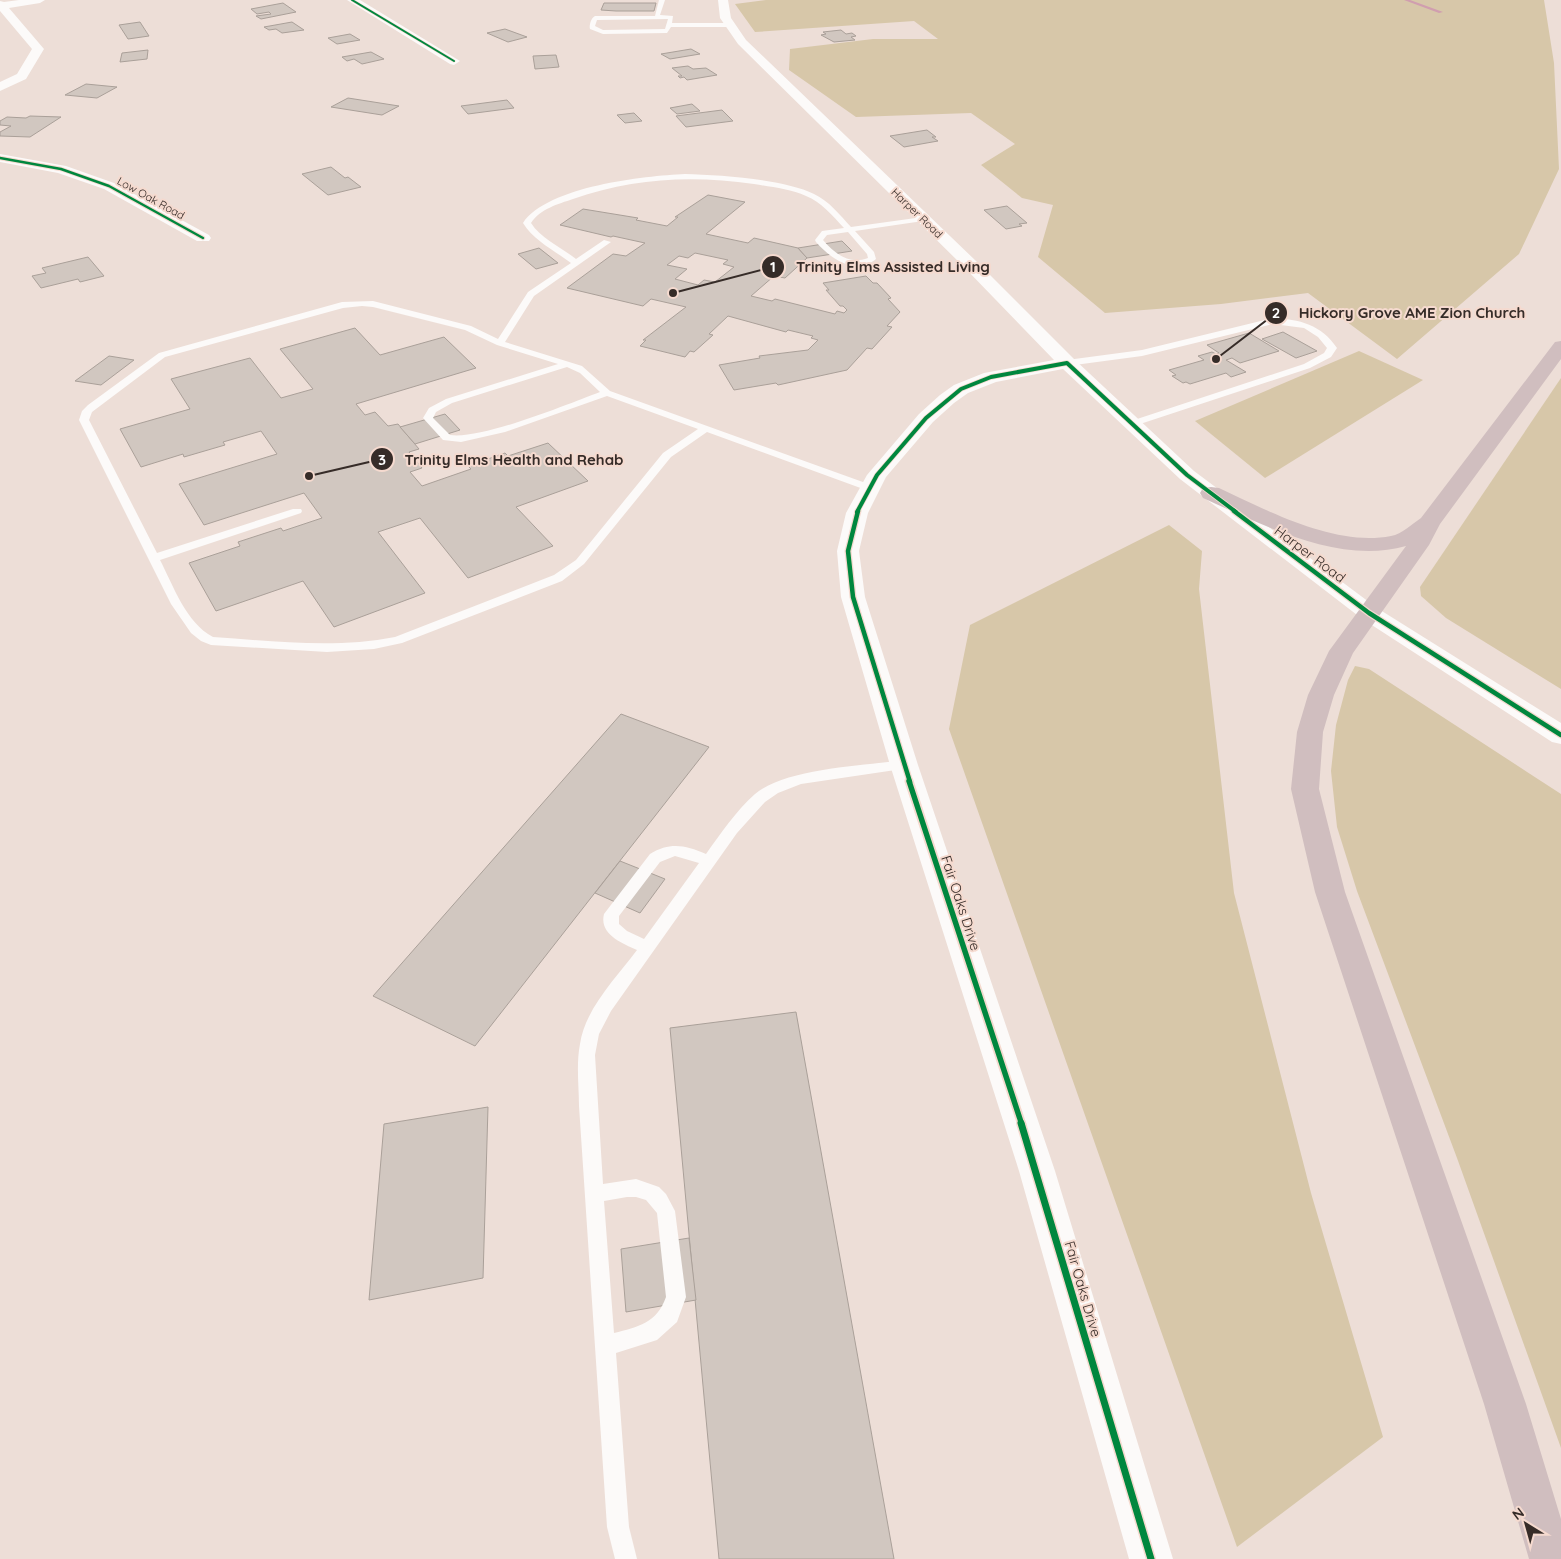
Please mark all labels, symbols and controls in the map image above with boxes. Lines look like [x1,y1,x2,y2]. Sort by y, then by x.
street label: Low Oak Road [115,174,187,222]
street label: Harper Road [888,185,946,241]
callout: Trinity Elms Assisted Living [761,252,1000,282]
text: 1 [770,257,776,276]
text: Trinity Elms Assisted Living [796,257,990,276]
callout: Hickory Grove AME Zion Church [1264,298,1535,328]
text: 2 [1272,303,1280,322]
text: Hickory Grove AME Zion Church [1299,303,1525,322]
callout: Trinity Elms Health and Rehab [369,444,633,474]
text: 3 [378,450,386,469]
text: Trinity Elms Health and Rehab [405,450,624,469]
street label: Harper Road [1271,521,1349,587]
street label: Fair Oaks Drive [937,853,985,953]
street label: Fair Oaks Drive [1061,1239,1105,1339]
north arrow [1501,1499,1551,1549]
text: N [1509,1503,1528,1524]

